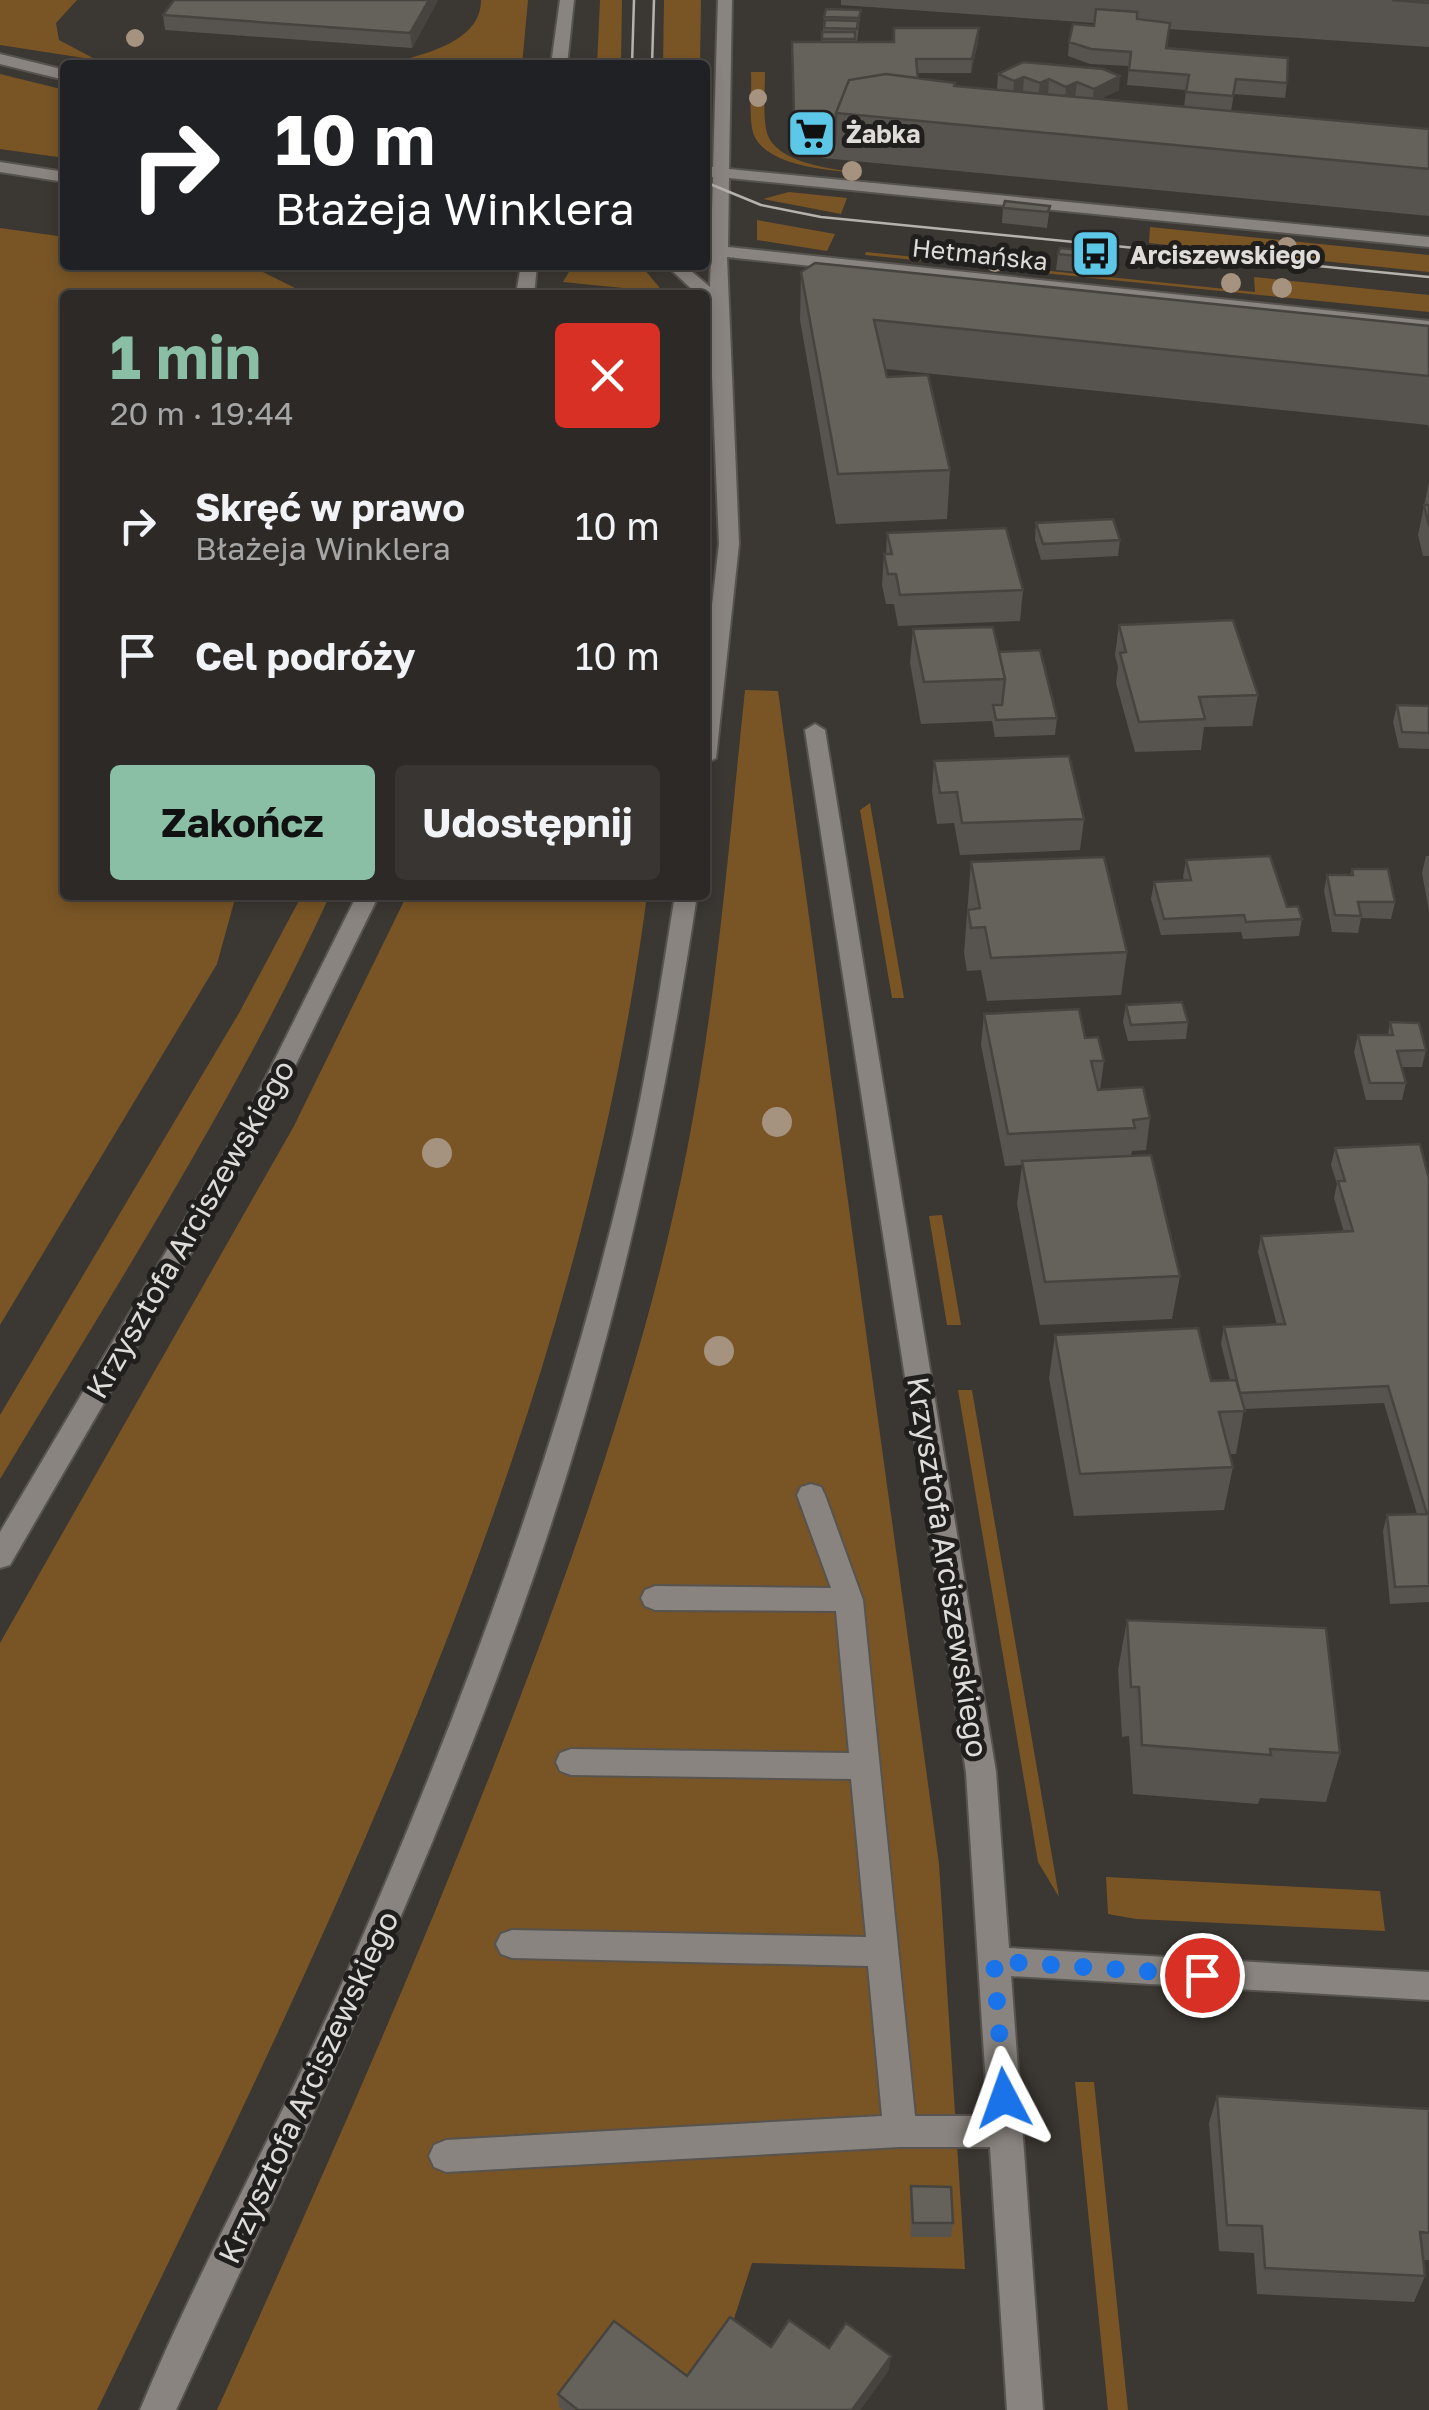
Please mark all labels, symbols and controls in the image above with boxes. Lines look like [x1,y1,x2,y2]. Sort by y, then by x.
text: 10 m [275,96,435,180]
icon: right [110,100,240,230]
supermarket icon: Żabka [785,107,837,159]
place label: Żabka [846,118,920,149]
text: Błażeja Winklera [275,181,635,235]
bus stop icon: Arciszewskiego [1069,228,1121,280]
street label: Hetmańska [911,231,1049,277]
place label: Arciszewskiego [1130,239,1321,270]
text: 1 min [110,320,261,392]
button: close [555,323,660,428]
text: 20 m · 19:44 [110,394,294,432]
text: Skręć w prawo [195,484,465,529]
icon: right [110,498,165,553]
text: 10 m [575,503,660,548]
text: Błażeja Winklera [195,529,451,567]
icon: arrive [110,628,165,683]
text: Cel podróży [195,633,416,678]
text: 10 m [575,633,660,678]
button: Zakończ [110,765,375,880]
button: Udostępnij [395,765,660,880]
street label: Krzysztofa Arciszewskiego [78,1053,302,1405]
street label: Krzysztofa Arciszewskiego [900,1374,996,1760]
street label: Krzysztofa Arciszewskiego [210,1905,406,2269]
pin [1160,1933,1245,2018]
icon: arrive [1175,1948,1230,2003]
position arrow [952,2046,1056,2150]

